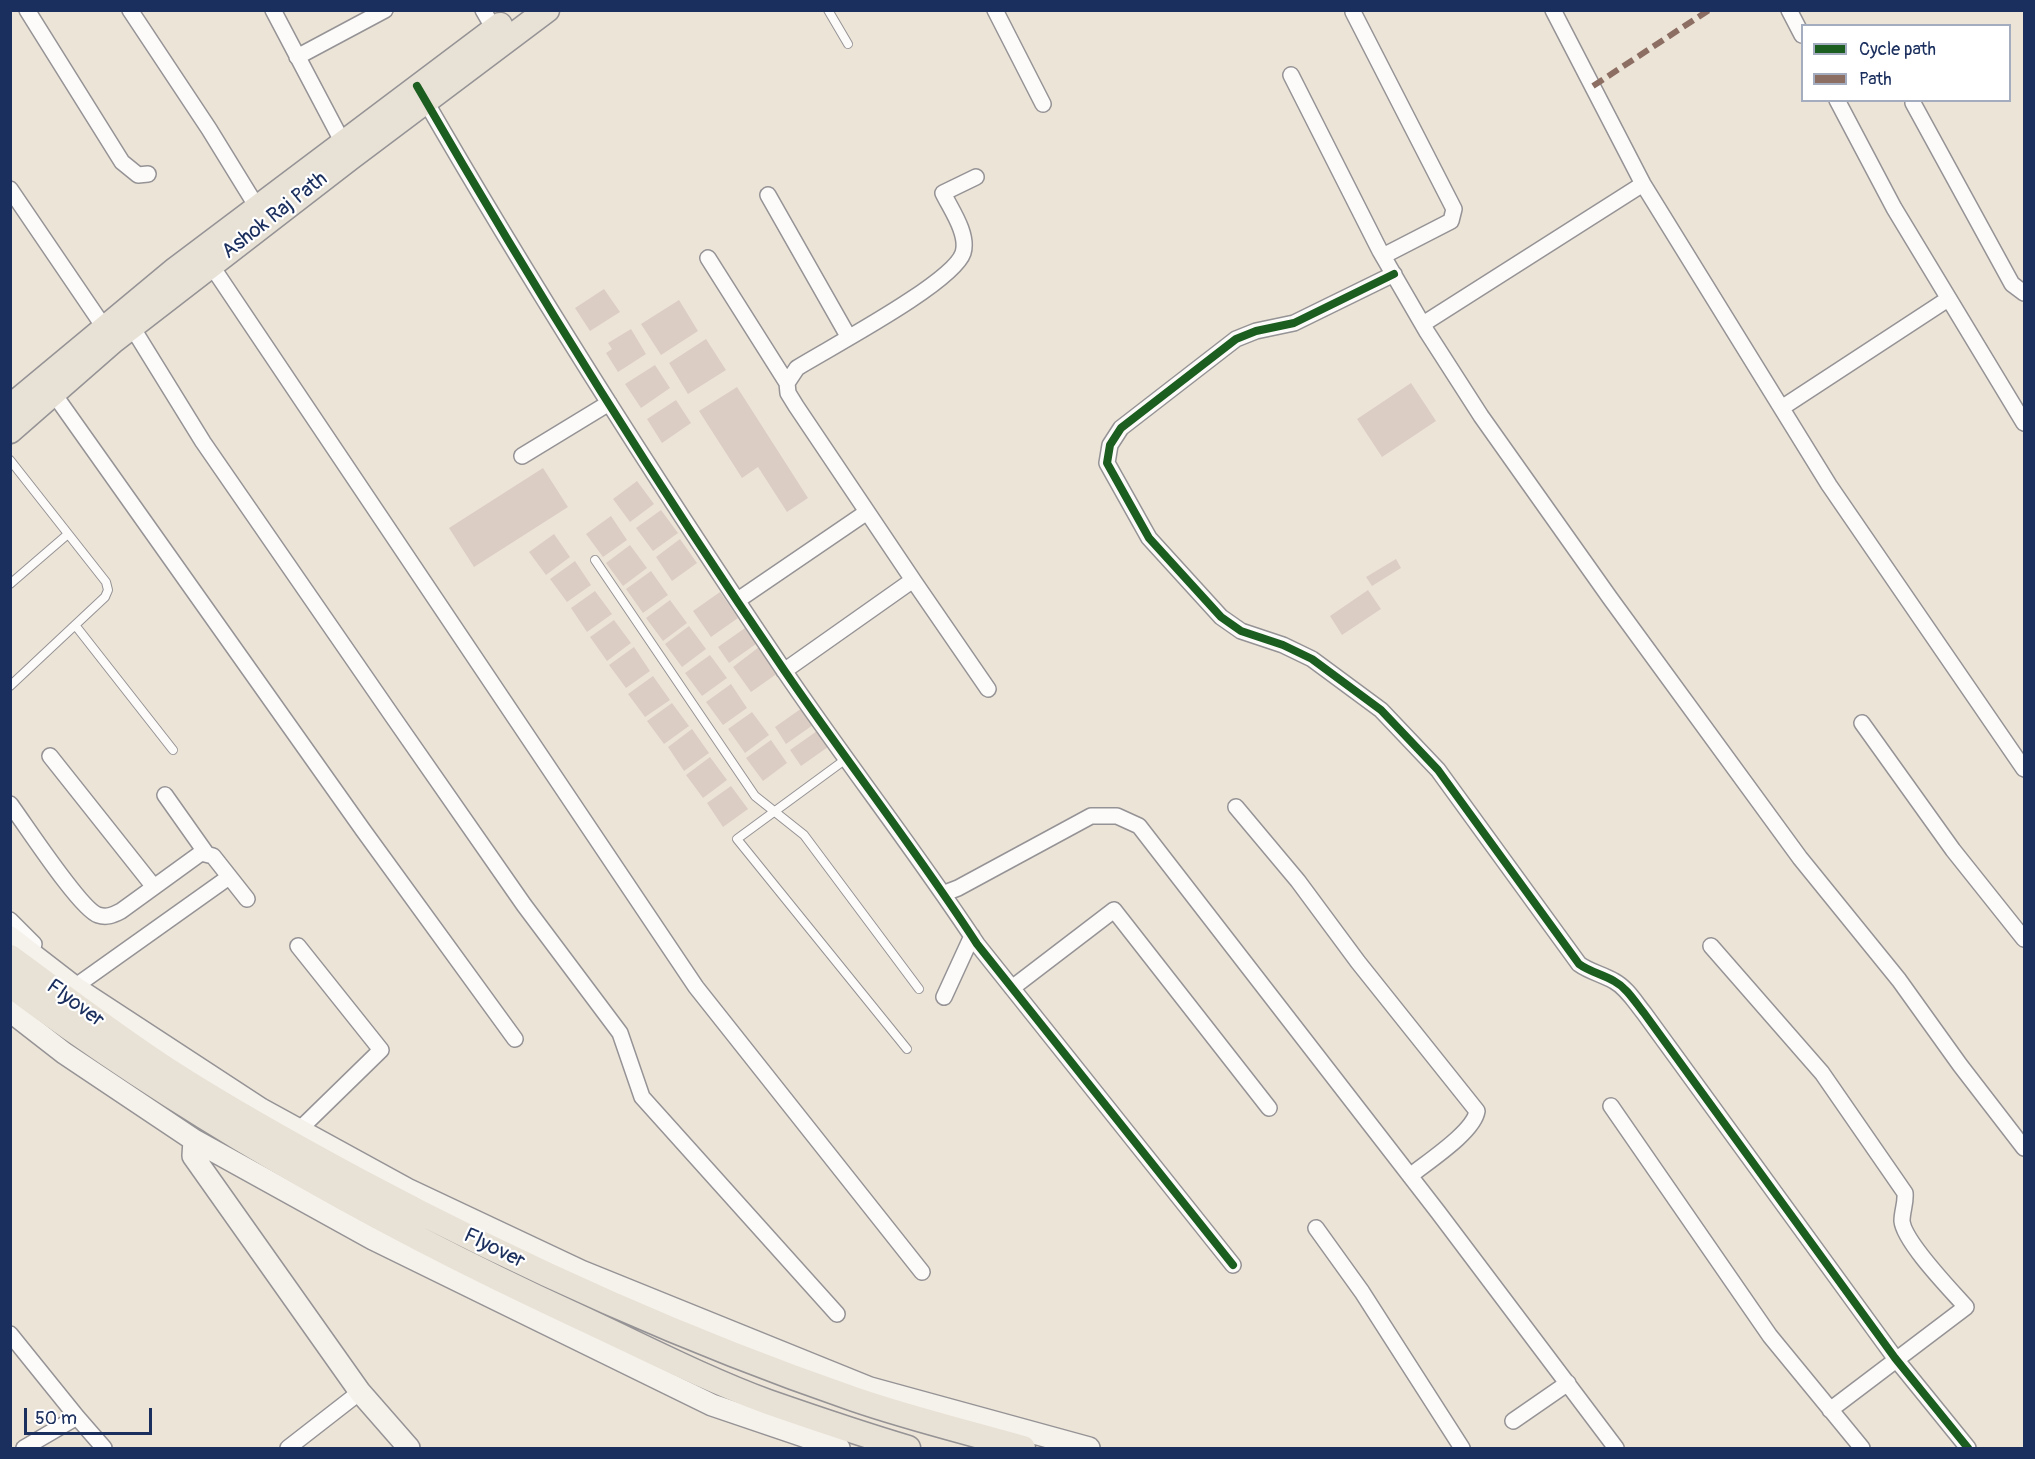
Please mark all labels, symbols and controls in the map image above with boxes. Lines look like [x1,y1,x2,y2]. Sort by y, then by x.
legend [1801,24,2011,102]
text: Cycle path [1859,38,1936,61]
text: Path [1859,68,1892,91]
street label: Ashok Raj Path [217,167,333,265]
street label: Flyover [41,975,109,1033]
street label: Flyover [459,1223,529,1275]
scale bar [27,1396,154,1434]
text: 50 m [35,1407,77,1430]

